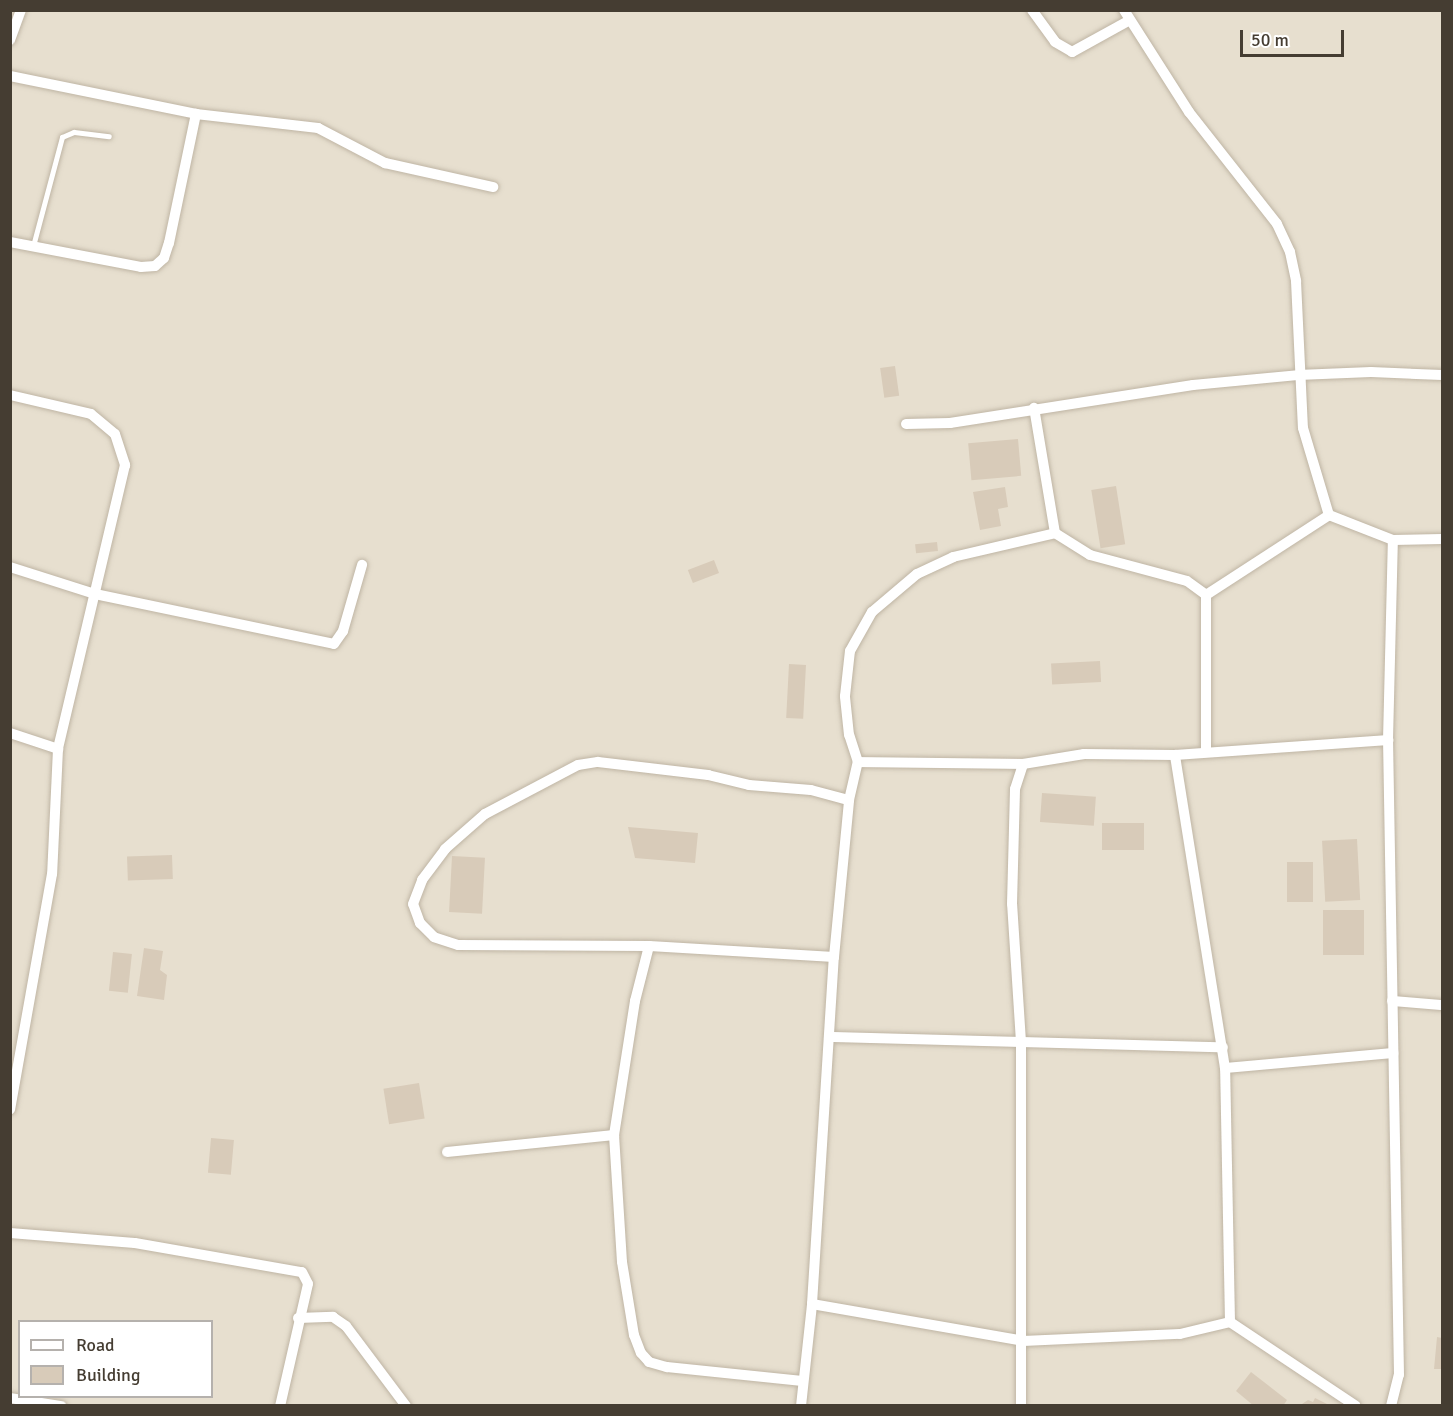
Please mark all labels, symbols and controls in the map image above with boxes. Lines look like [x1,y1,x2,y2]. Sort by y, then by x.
scale bar [1243,18,1346,56]
text: 50 m [1251,29,1289,51]
legend [18,1320,213,1398]
text: Road [76,1334,115,1356]
text: Building [76,1364,140,1386]

